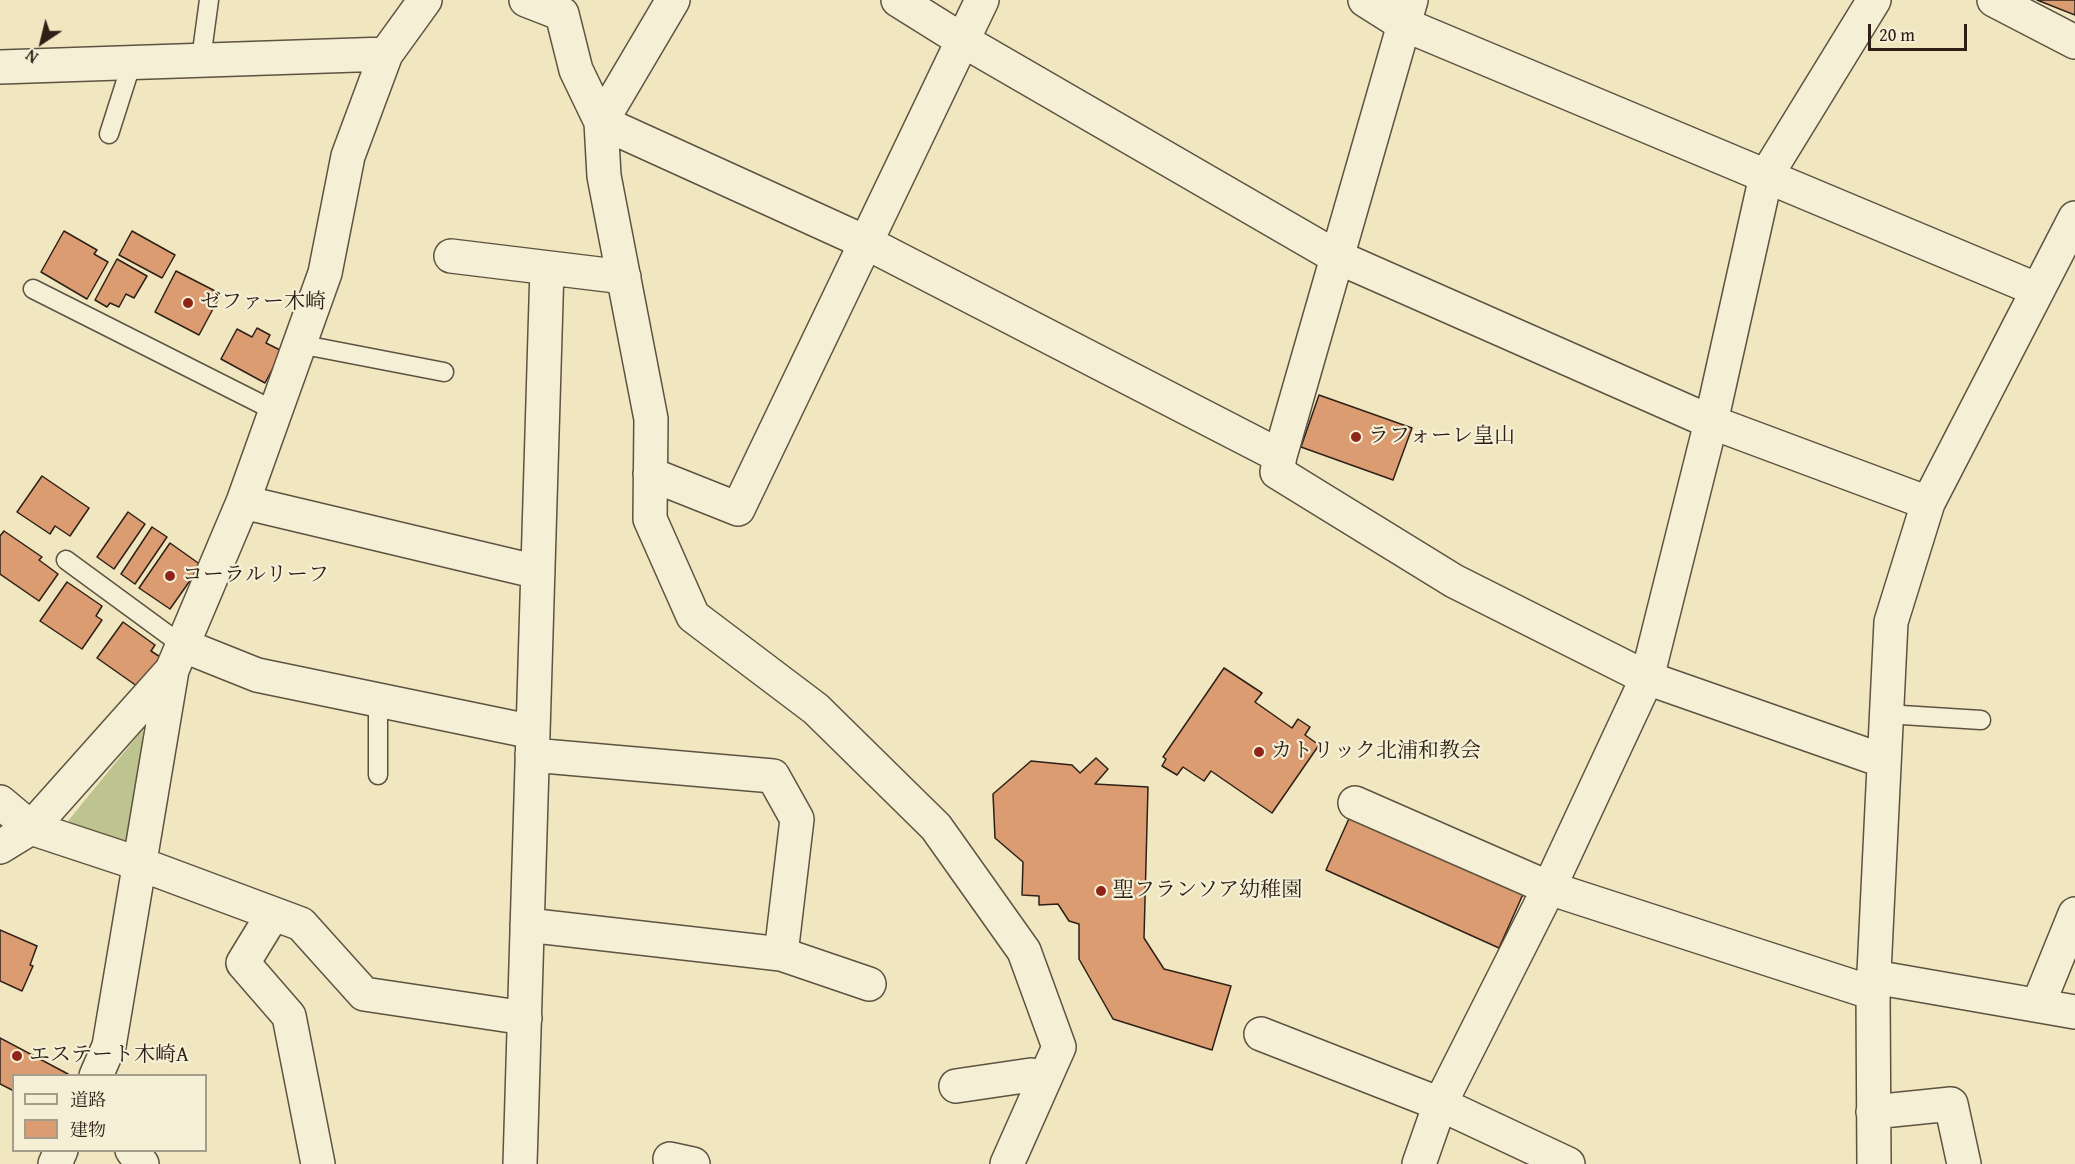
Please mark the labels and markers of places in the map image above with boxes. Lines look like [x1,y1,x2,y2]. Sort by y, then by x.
place label: ゼファー木崎 [200,290,326,316]
marker: ゼファー木崎 [181,296,195,310]
place label: ラフォーレ皇山 [1368,424,1515,450]
marker: ラフォーレ皇山 [1349,430,1363,444]
place label: コーラルリーフ [182,563,329,589]
marker: コーラルリーフ [163,569,177,583]
place label: カトリック北浦和教会 [1271,739,1481,765]
marker: カトリック北浦和教会 [1252,745,1266,759]
place label: 聖フランソア幼稚園 [1113,878,1302,904]
marker: 聖フランソア幼稚園 [1094,884,1108,898]
place label: エステート木崎A [29,1043,189,1069]
marker: エステート木崎A [10,1049,24,1063]

